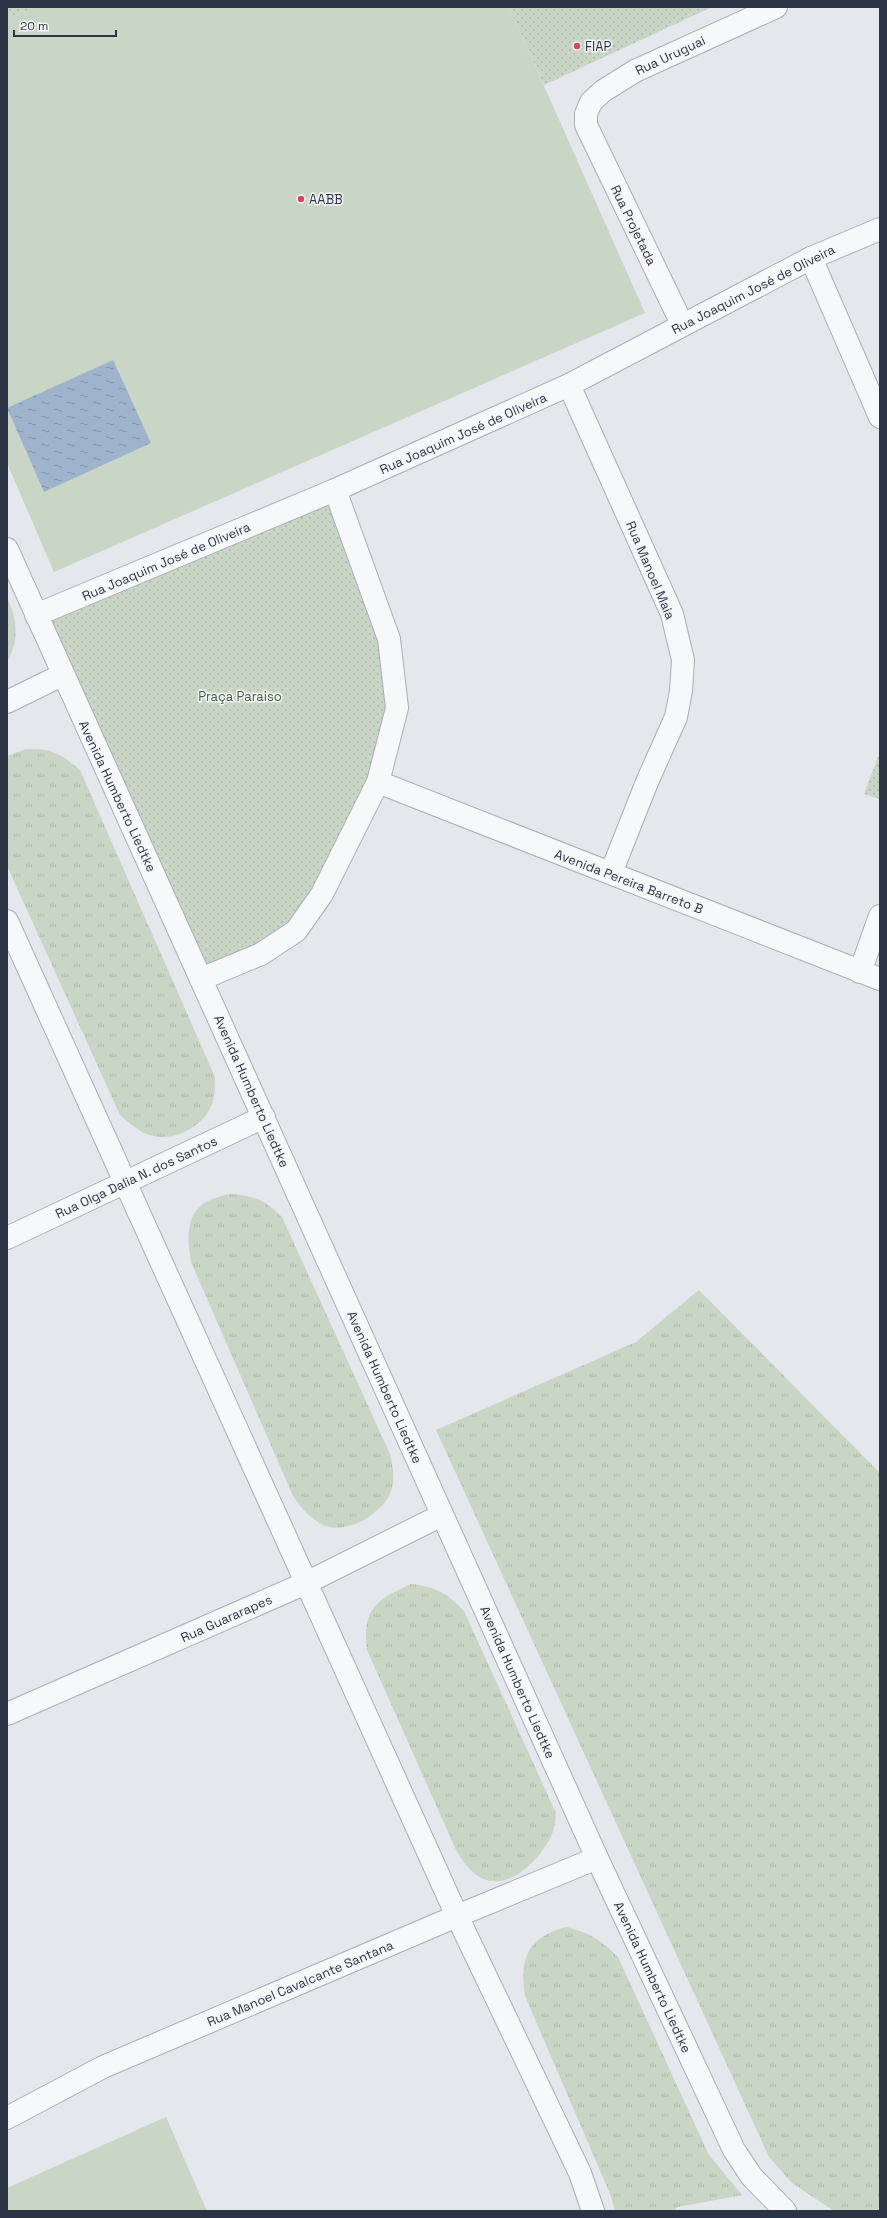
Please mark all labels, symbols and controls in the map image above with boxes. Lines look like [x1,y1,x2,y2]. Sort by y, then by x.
scale bar [14,12,116,38]
text: 20 m [20,18,48,34]
street label: Rua Uruguai [632,32,708,79]
place label: FIAP [585,38,611,55]
marker: FIAP [572,41,582,51]
street label: Rua Projetada [607,182,661,269]
place label: AABB [309,191,343,208]
marker: AABB [296,194,306,204]
street label: Rua Joaquim José de Oliveira [669,240,838,338]
street label: Rua Joaquim José de Oliveira [377,389,550,478]
street label: Rua Joaquim José de Oliveira [79,518,253,605]
street label: Rua Manoel Maia [622,518,679,622]
park label: Praça Paraiso [198,688,282,705]
street label: Avenida Humberto Liedtke [75,718,160,875]
street label: Avenida Pereira Barreto B [552,845,706,918]
street label: Avenida Humberto Liedtke [210,1012,293,1170]
street label: Rua Olga Dalia N. dos Santos [53,1132,220,1222]
street label: Avenida Humberto Liedtke [343,1308,426,1466]
street label: Rua Guararapes [178,1591,275,1646]
street label: Avenida Humberto Liedtke [476,1603,559,1761]
street label: Avenida Humberto Liedtke [610,1899,695,2056]
street label: Rua Manoel Cavalcante Santana [204,1936,396,2031]

